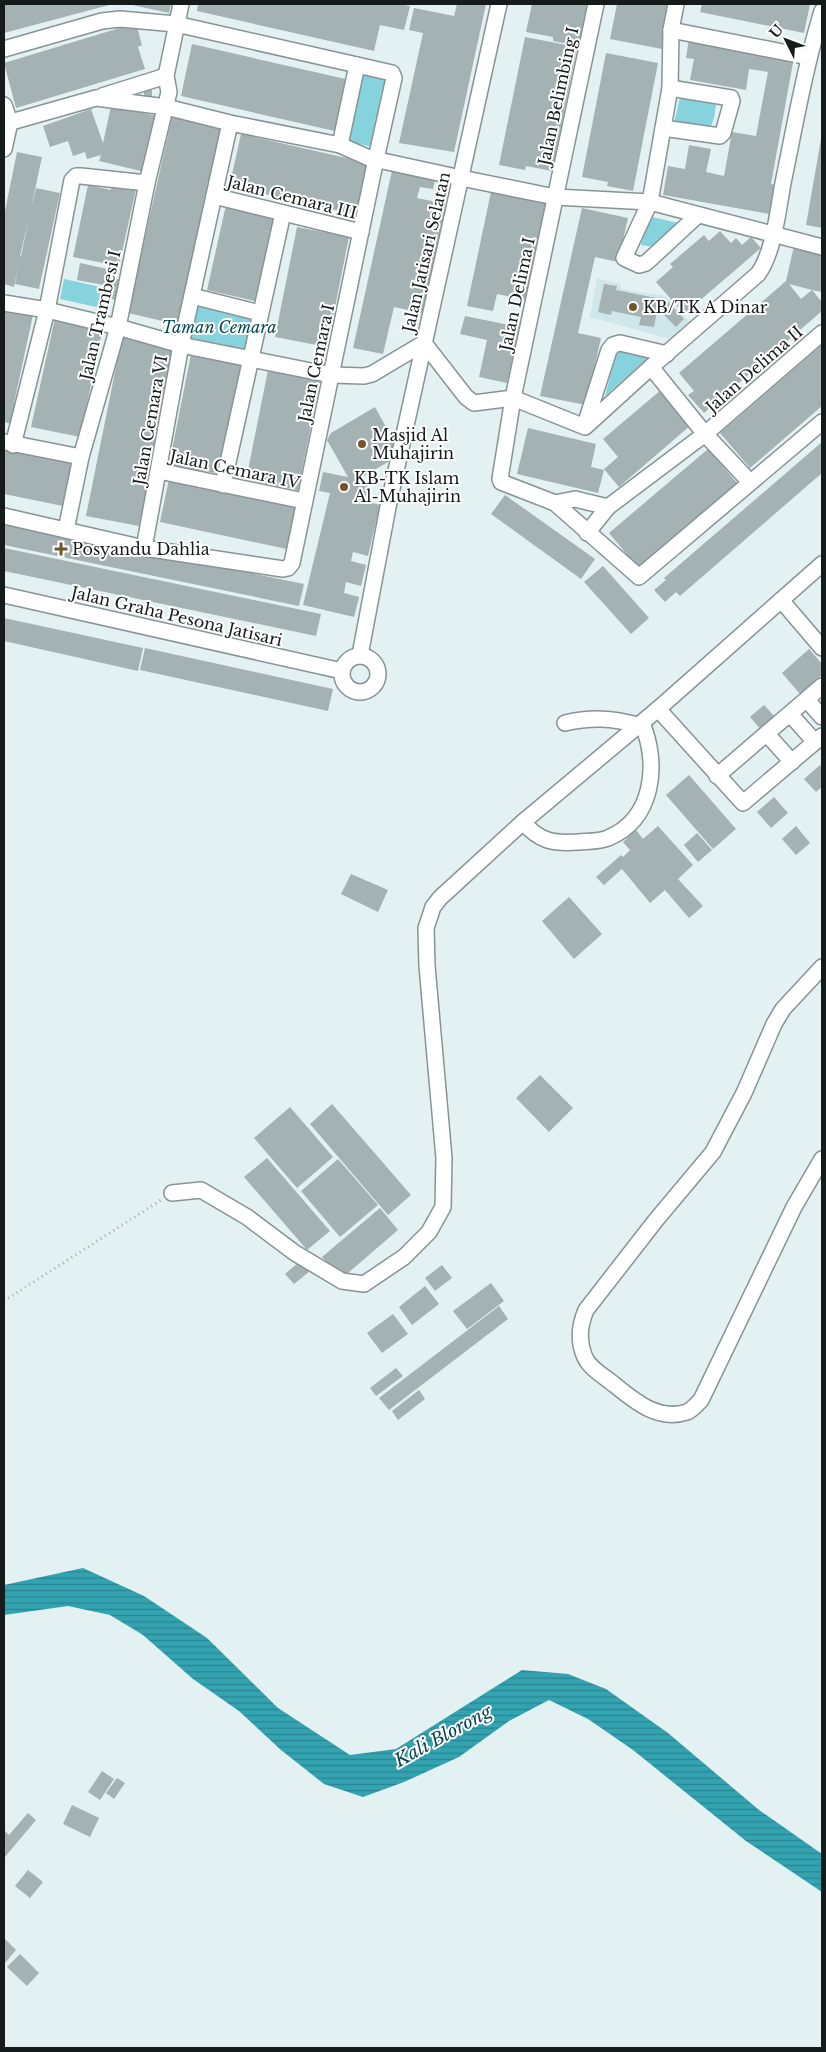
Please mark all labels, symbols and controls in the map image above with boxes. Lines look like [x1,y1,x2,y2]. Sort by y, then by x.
north arrow [761,15,811,65]
text: U [766,20,788,42]
street label: Jalan Belimbing I [533,25,582,169]
street label: Jalan Jatisari Selatan [397,170,454,336]
street label: Jalan Cemara III [223,171,359,223]
street label: Jalan Delima I [495,235,539,354]
street label: Jalan Trambesi I [75,248,125,384]
place label: KB/TK A Dinar [643,297,768,317]
marker: KB/TK A Dinar [627,301,639,313]
street label: Jalan Cemara I [293,302,338,426]
park label: Taman Cemara [161,317,277,337]
street label: Jalan Delima II [700,321,807,418]
street label: Jalan Cemara VI [128,353,171,489]
place label: Masjid Al Muhajirin [372,425,454,463]
marker: Masjid Al Muhajirin [356,438,368,450]
street label: Jalan Cemara IV [166,445,302,493]
place label: KB-TK Islam Al-Muhajirin [353,468,461,506]
marker: KB-TK Islam Al-Muhajirin [338,481,350,493]
place label: Posyandu Dahlia [72,539,210,559]
marker: Posyandu Dahlia [54,542,68,556]
street label: Jalan Graha Pesona Jatisari [68,581,285,650]
water label: Kali Blorong [390,1700,496,1772]

